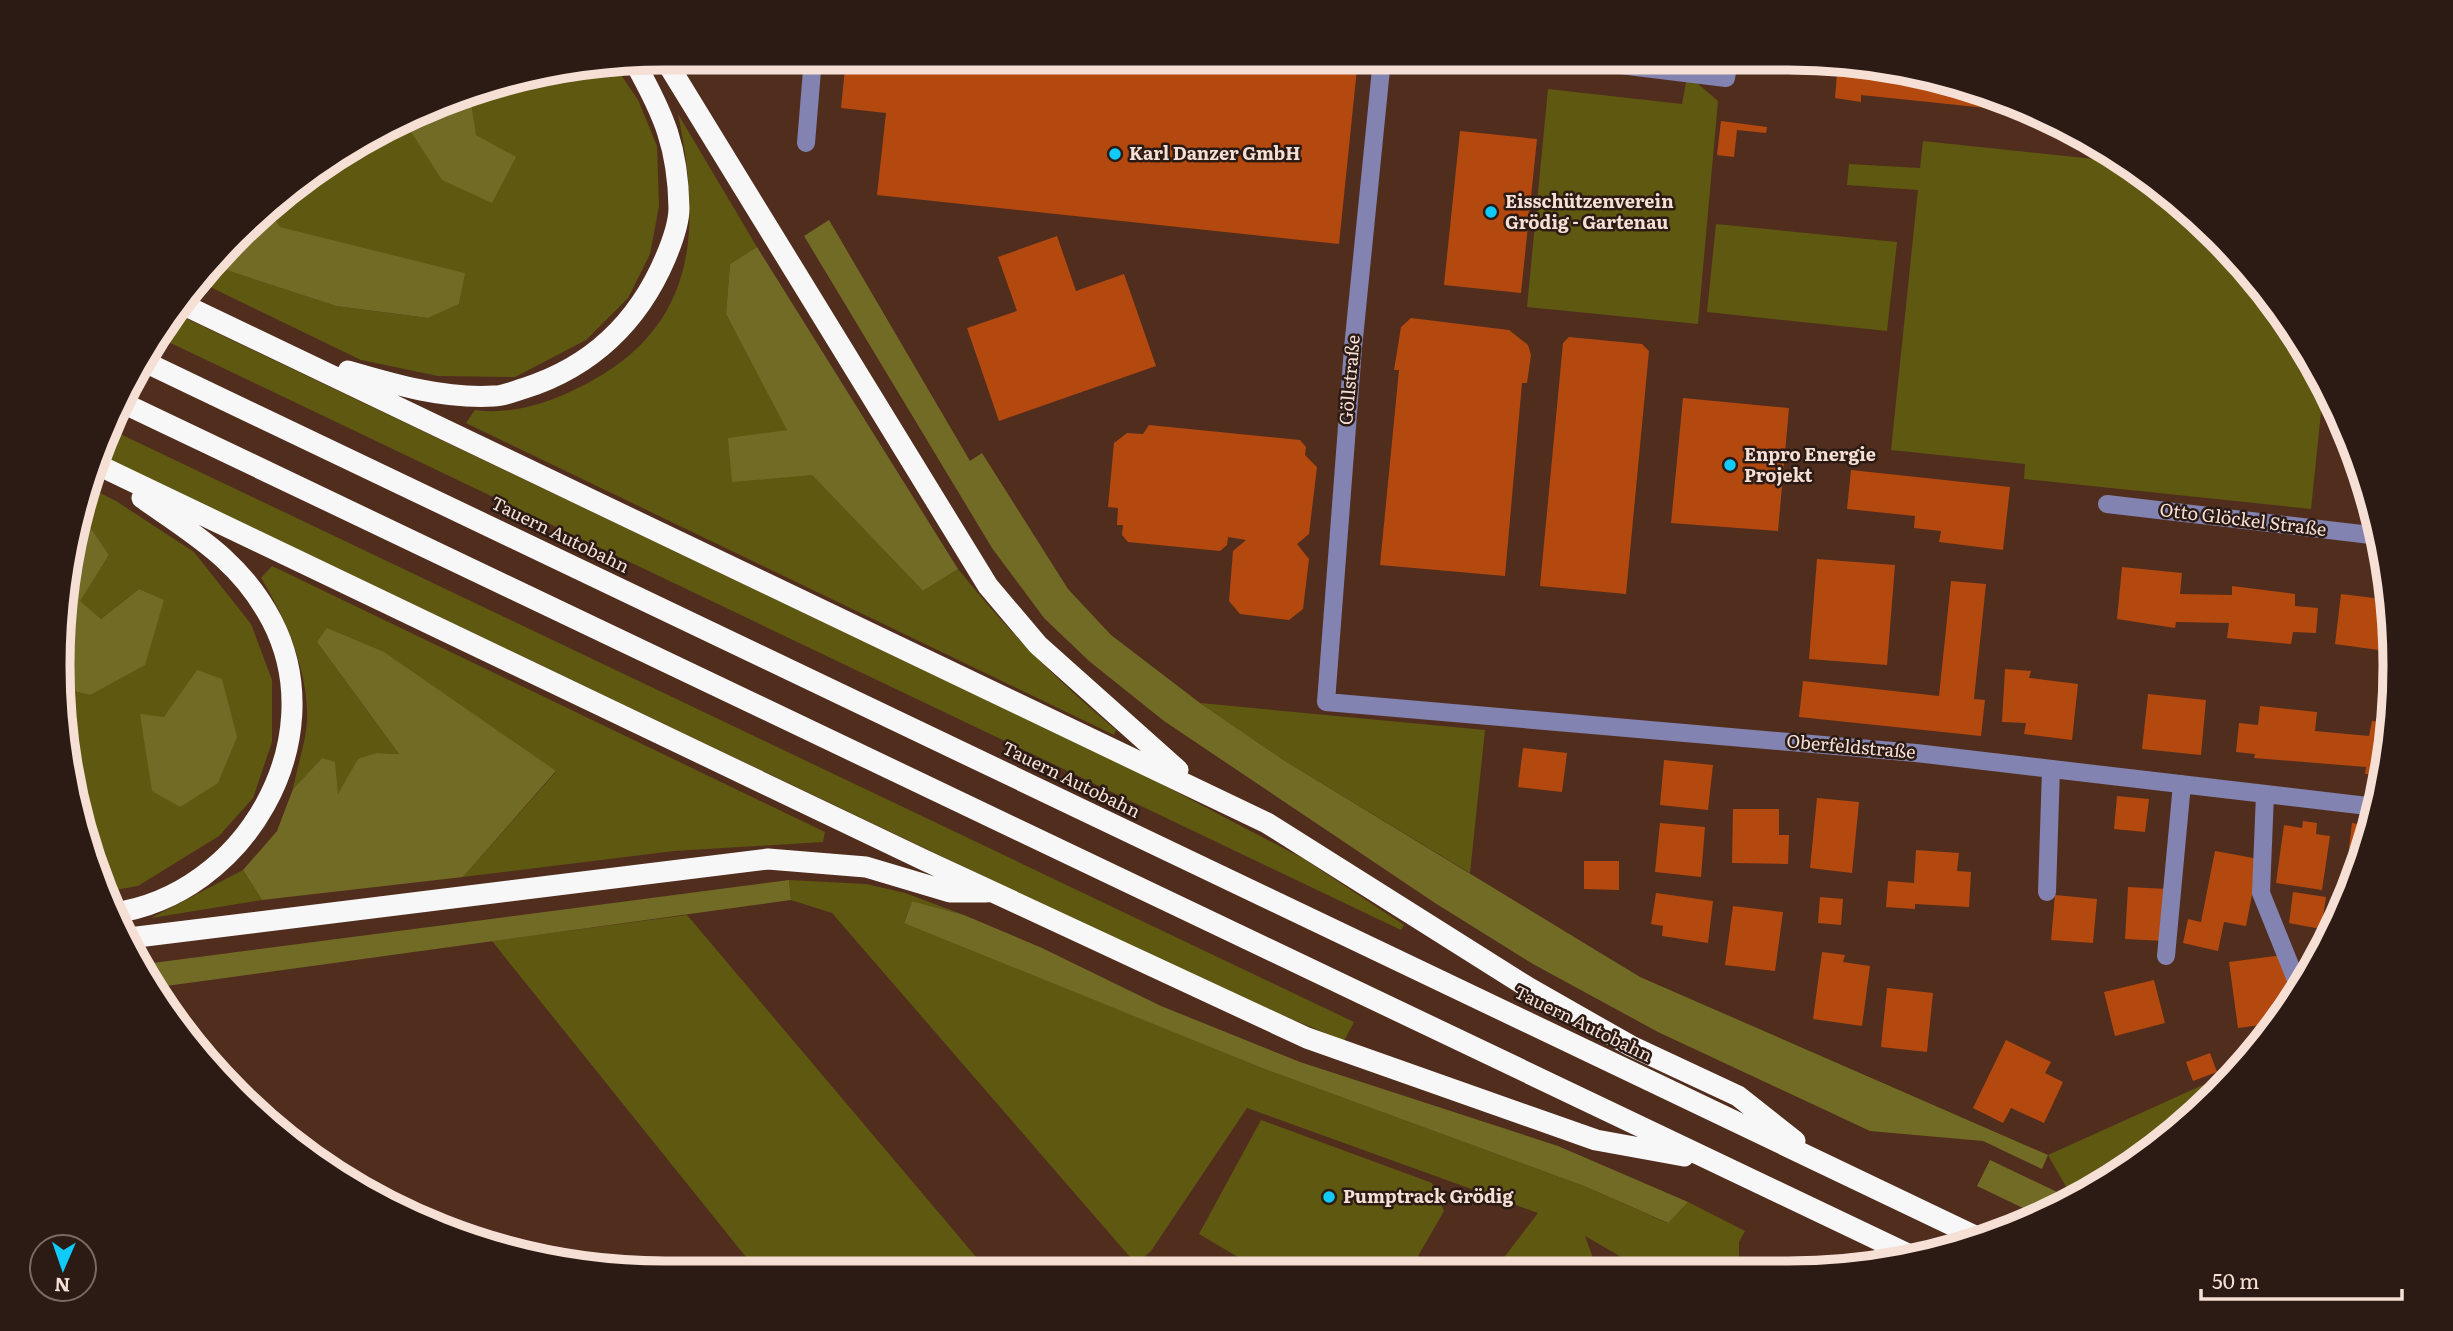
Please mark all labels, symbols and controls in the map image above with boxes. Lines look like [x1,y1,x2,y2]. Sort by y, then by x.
place label: Karl Danzer GmbH [1129,139,1300,166]
marker: Karl Danzer GmbH [1107,146,1123,162]
place label: Eisschützenverein Grödig - Gartenau [1505,187,1674,235]
marker: Eisschützenverein Grödig - Gartenau [1483,204,1499,220]
street label: Göllstraße [1331,334,1366,426]
place label: Enpro Energie Projekt [1744,440,1876,488]
marker: Enpro Energie Projekt [1722,457,1738,473]
street label: Tauern Autobahn [487,488,634,579]
street label: Otto Glöckel Straße [2158,495,2328,542]
street label: Oberfeldstraße [1785,726,1917,765]
street label: Tauern Autobahn [998,733,1145,824]
street label: Tauern Autobahn [1510,977,1657,1068]
place label: Pumptrack Grödig [1343,1182,1514,1209]
marker: Pumptrack Grödig [1321,1189,1337,1205]
north arrow [28,1233,98,1303]
scale bar [2201,1258,2402,1302]
text: 50 m [2212,1264,2259,1295]
text: N [54,1272,71,1300]

